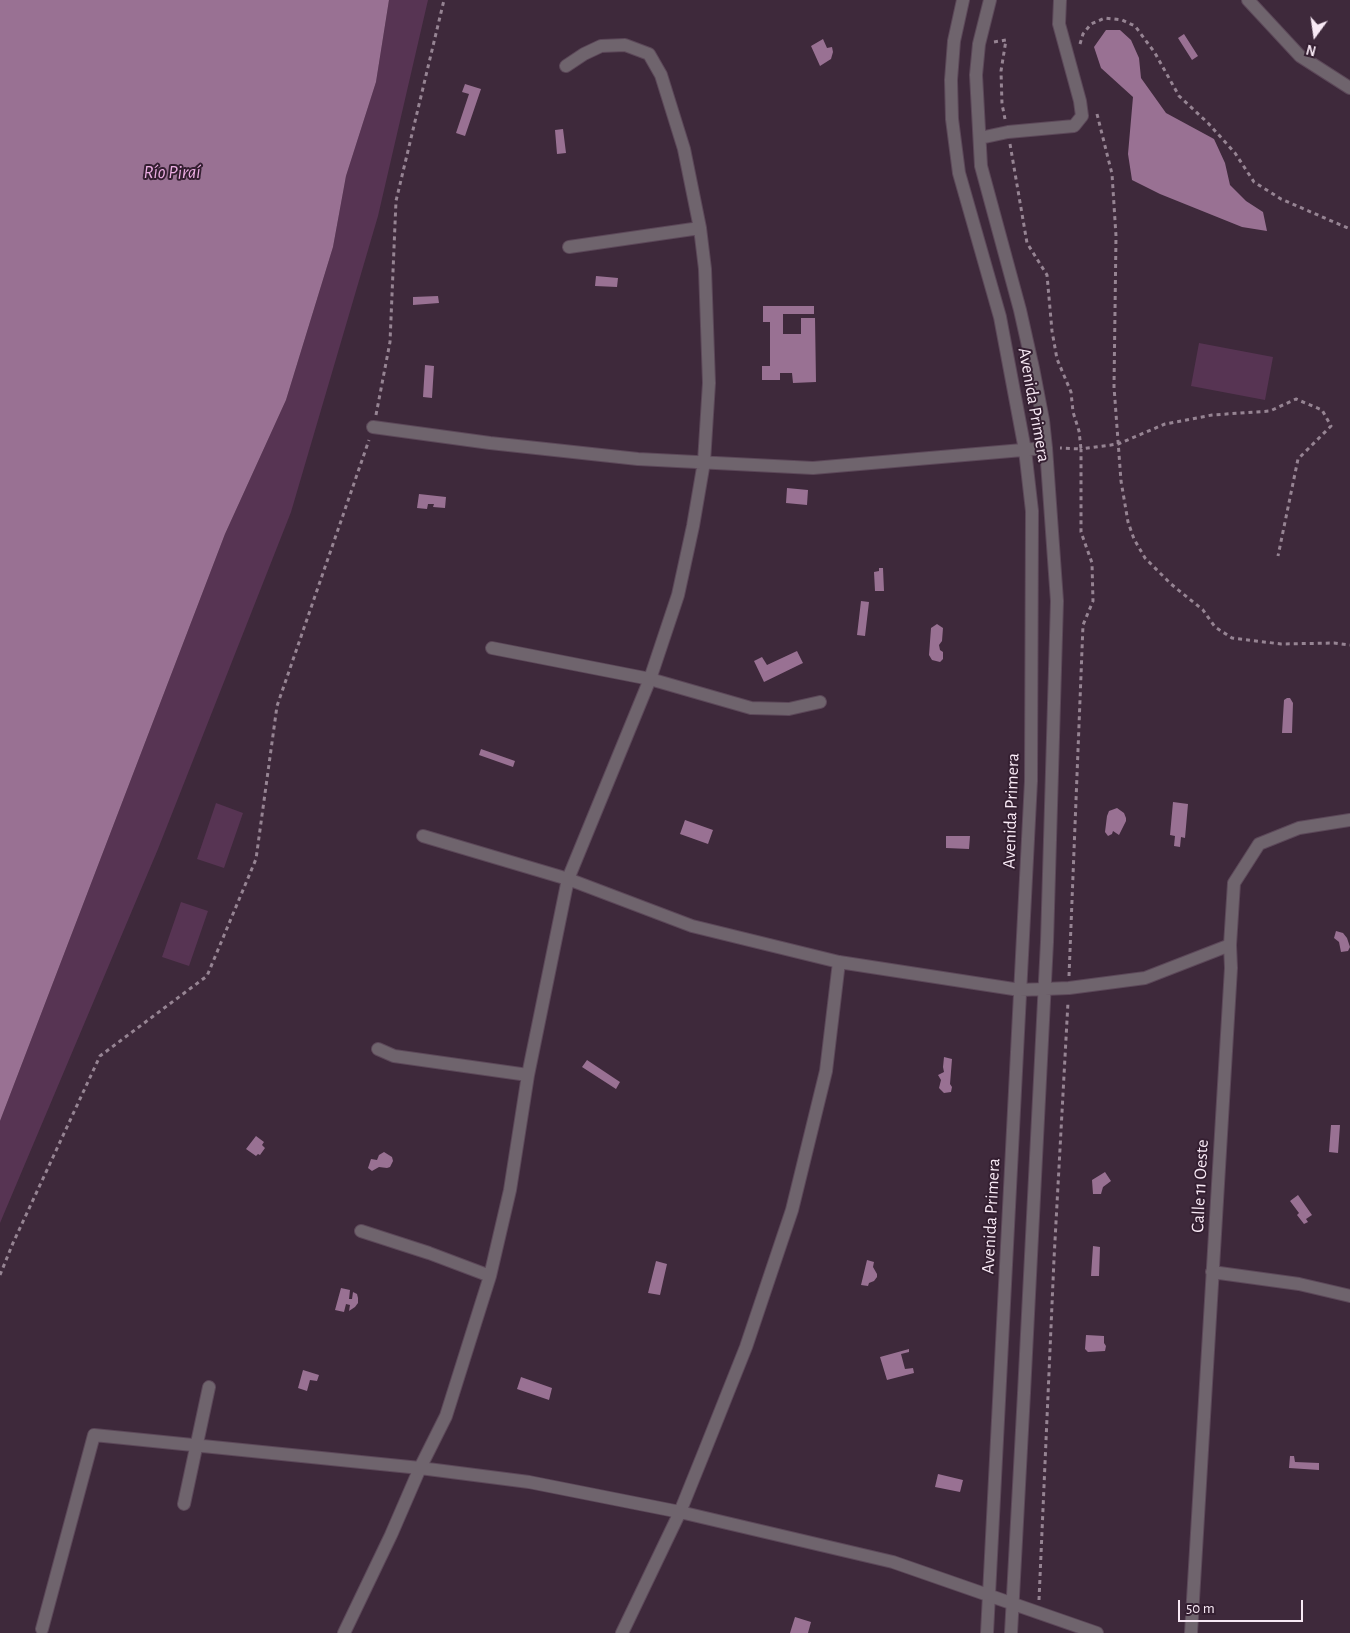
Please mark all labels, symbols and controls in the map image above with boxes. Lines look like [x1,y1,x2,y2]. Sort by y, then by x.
north arrow [1290,10,1340,60]
text: N [1305,42,1318,58]
water label: Río Piraí [143,161,201,183]
street label: Avenida Primera [1013,346,1055,464]
street label: Avenida Primera [998,753,1024,869]
street label: Calle 11 Oeste [1187,1139,1213,1233]
street label: Avenida Primera [977,1158,1005,1274]
scale bar [1180,1590,1305,1622]
text: 50 m [1186,1601,1215,1616]

